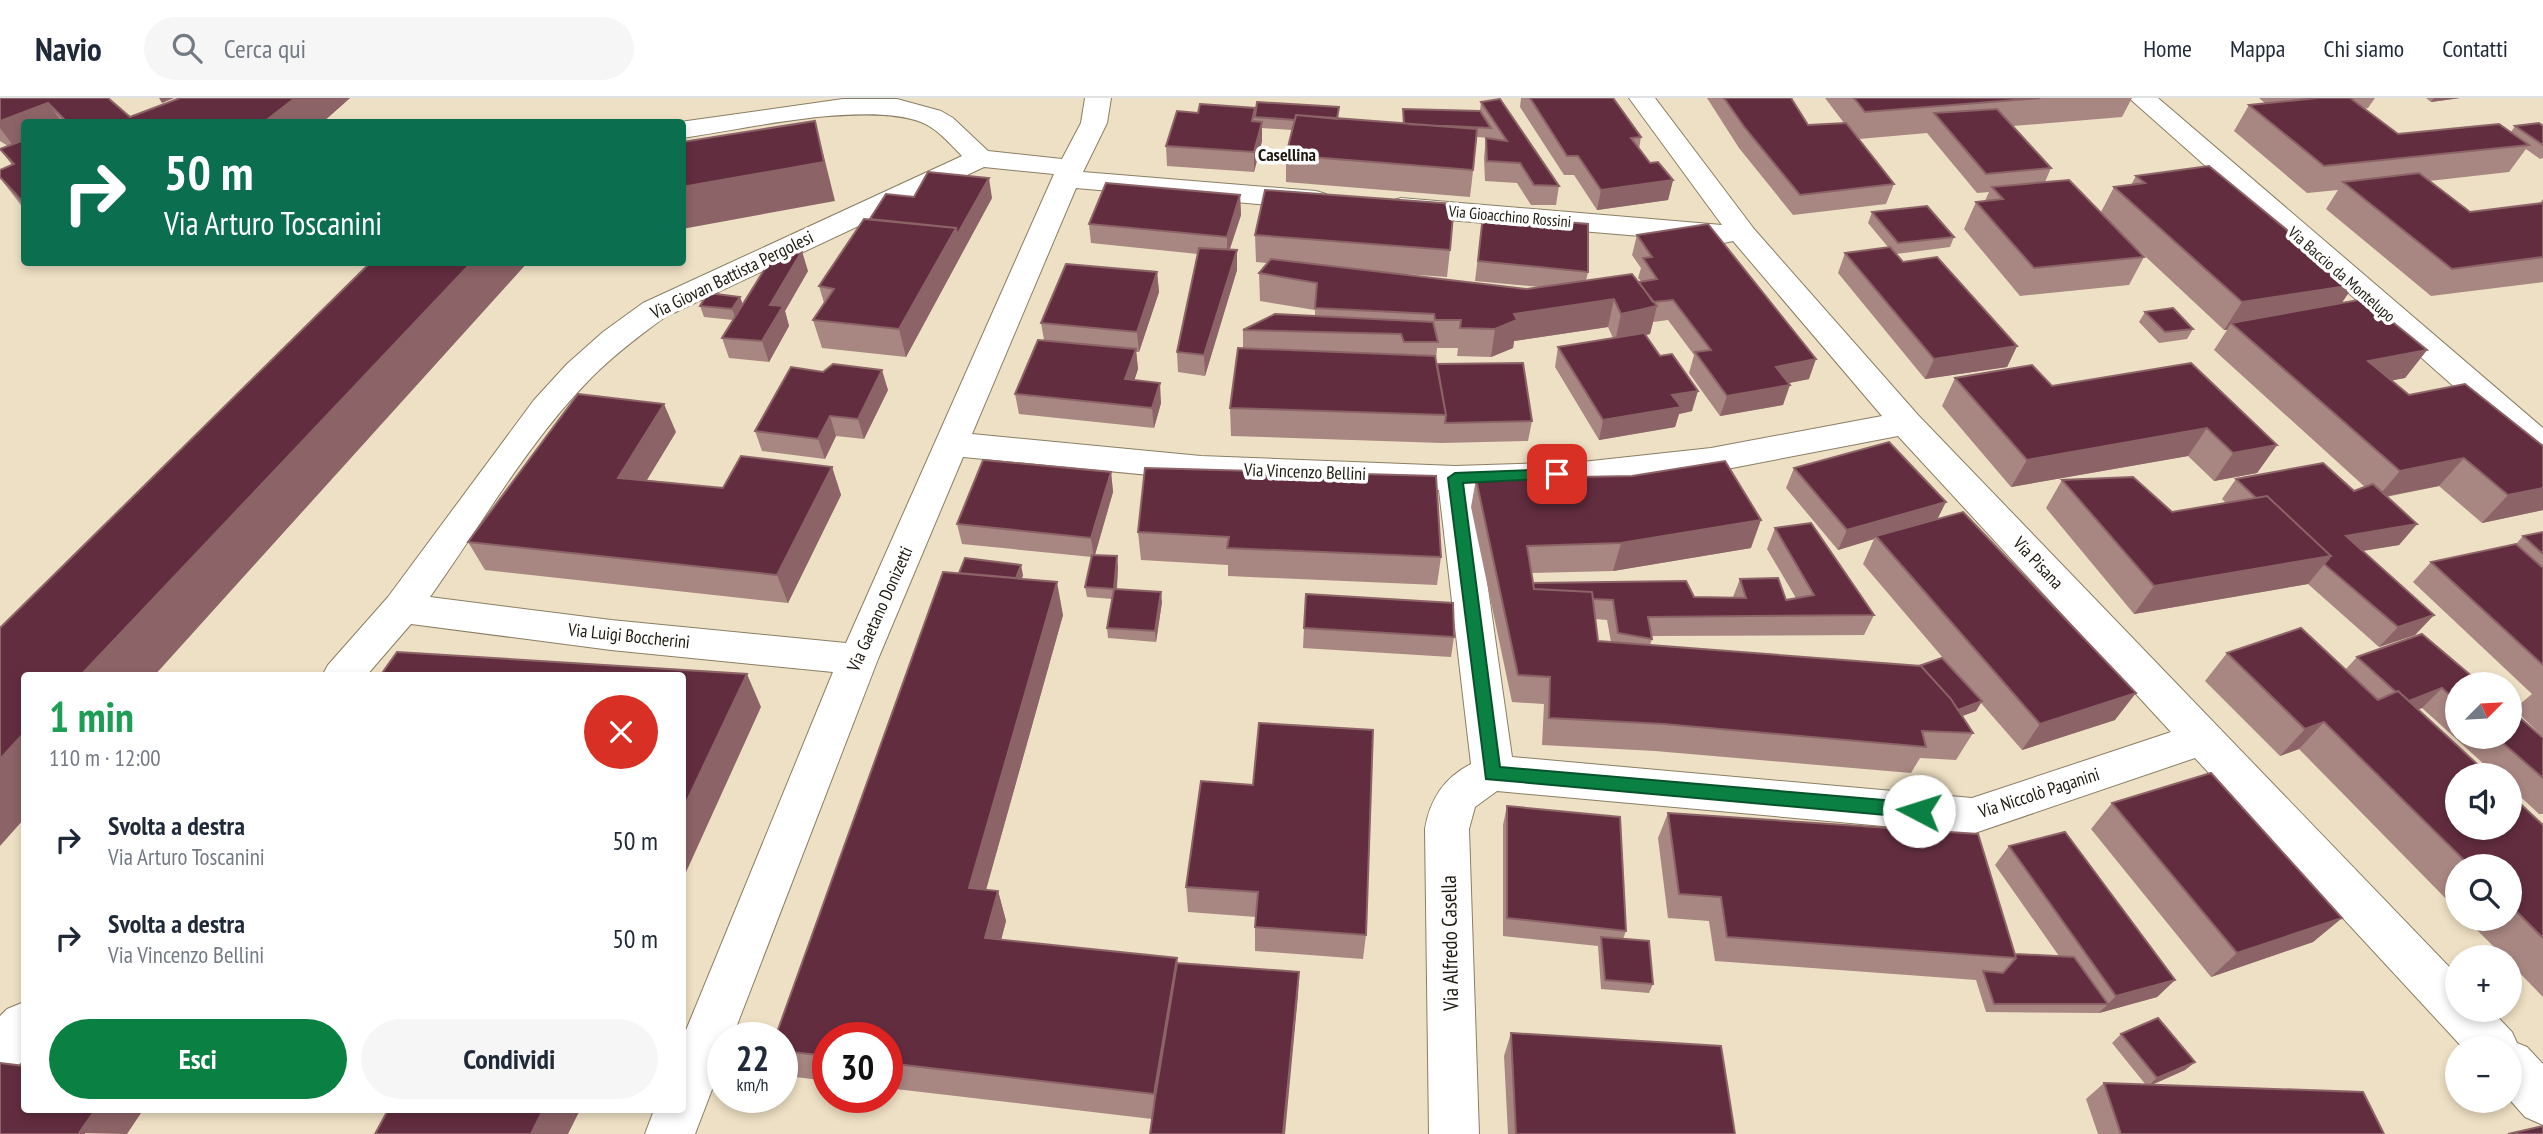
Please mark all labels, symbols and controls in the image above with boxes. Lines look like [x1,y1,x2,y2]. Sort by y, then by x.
search box [144,17,634,80]
text: Navio [35,27,102,70]
icon: search [168,29,206,67]
text: Cerca qui [224,32,306,65]
text: Home [2143,33,2192,64]
text: Mappa [2230,33,2285,64]
text: Chi siamo [2323,33,2404,64]
text: Contatti [2442,33,2508,64]
text: 50 m [164,140,253,204]
district label: Casellina [1258,143,1316,166]
icon: right [49,147,140,238]
street label: Via Gioacchino Rossini [1447,201,1572,231]
text: Via Arturo Toscanini [164,202,382,244]
street label: Via Baccio da Montelupo [2283,221,2400,326]
street label: Via Giovan Battista Pergolesi [646,225,817,324]
pin [1527,444,1587,504]
icon: arrive [1538,455,1576,493]
street label: Via Vincenzo Bellini [1243,458,1367,485]
street label: Via Pisana [2008,531,2068,594]
street label: Via Gaetano Donizetti [841,542,917,676]
street label: Via Luigi Boccherini [566,618,691,653]
north arrow [2445,672,2522,749]
map controls [2445,672,2522,1113]
text: 1 min [49,689,134,744]
button: close [584,695,658,769]
text: 110 m · 12:00 [49,743,161,772]
street label: Via Niccolò Paganini [1974,762,2102,823]
button: sound [2445,763,2522,840]
position arrow [1882,774,1956,848]
text: Svolta a destra [108,809,245,842]
icon: right [49,821,87,859]
text: 50 m [612,824,658,857]
text: Via Arturo Toscanini [108,842,265,871]
button: search [2445,854,2522,931]
street label: Via Alfredo Casella [1435,875,1464,1012]
text: Svolta a destra [108,907,245,940]
icon: right [49,919,87,957]
text: 50 m [612,922,658,955]
text: Via Vincenzo Bellini [108,940,264,969]
button: + [2445,945,2522,1022]
button: Esci [49,1019,347,1099]
button: Condividi [361,1019,658,1099]
speed limit sign: 30 [812,1022,903,1113]
text: 22 [736,1035,769,1081]
button: − [2445,1036,2522,1113]
text: km/h [737,1073,768,1096]

